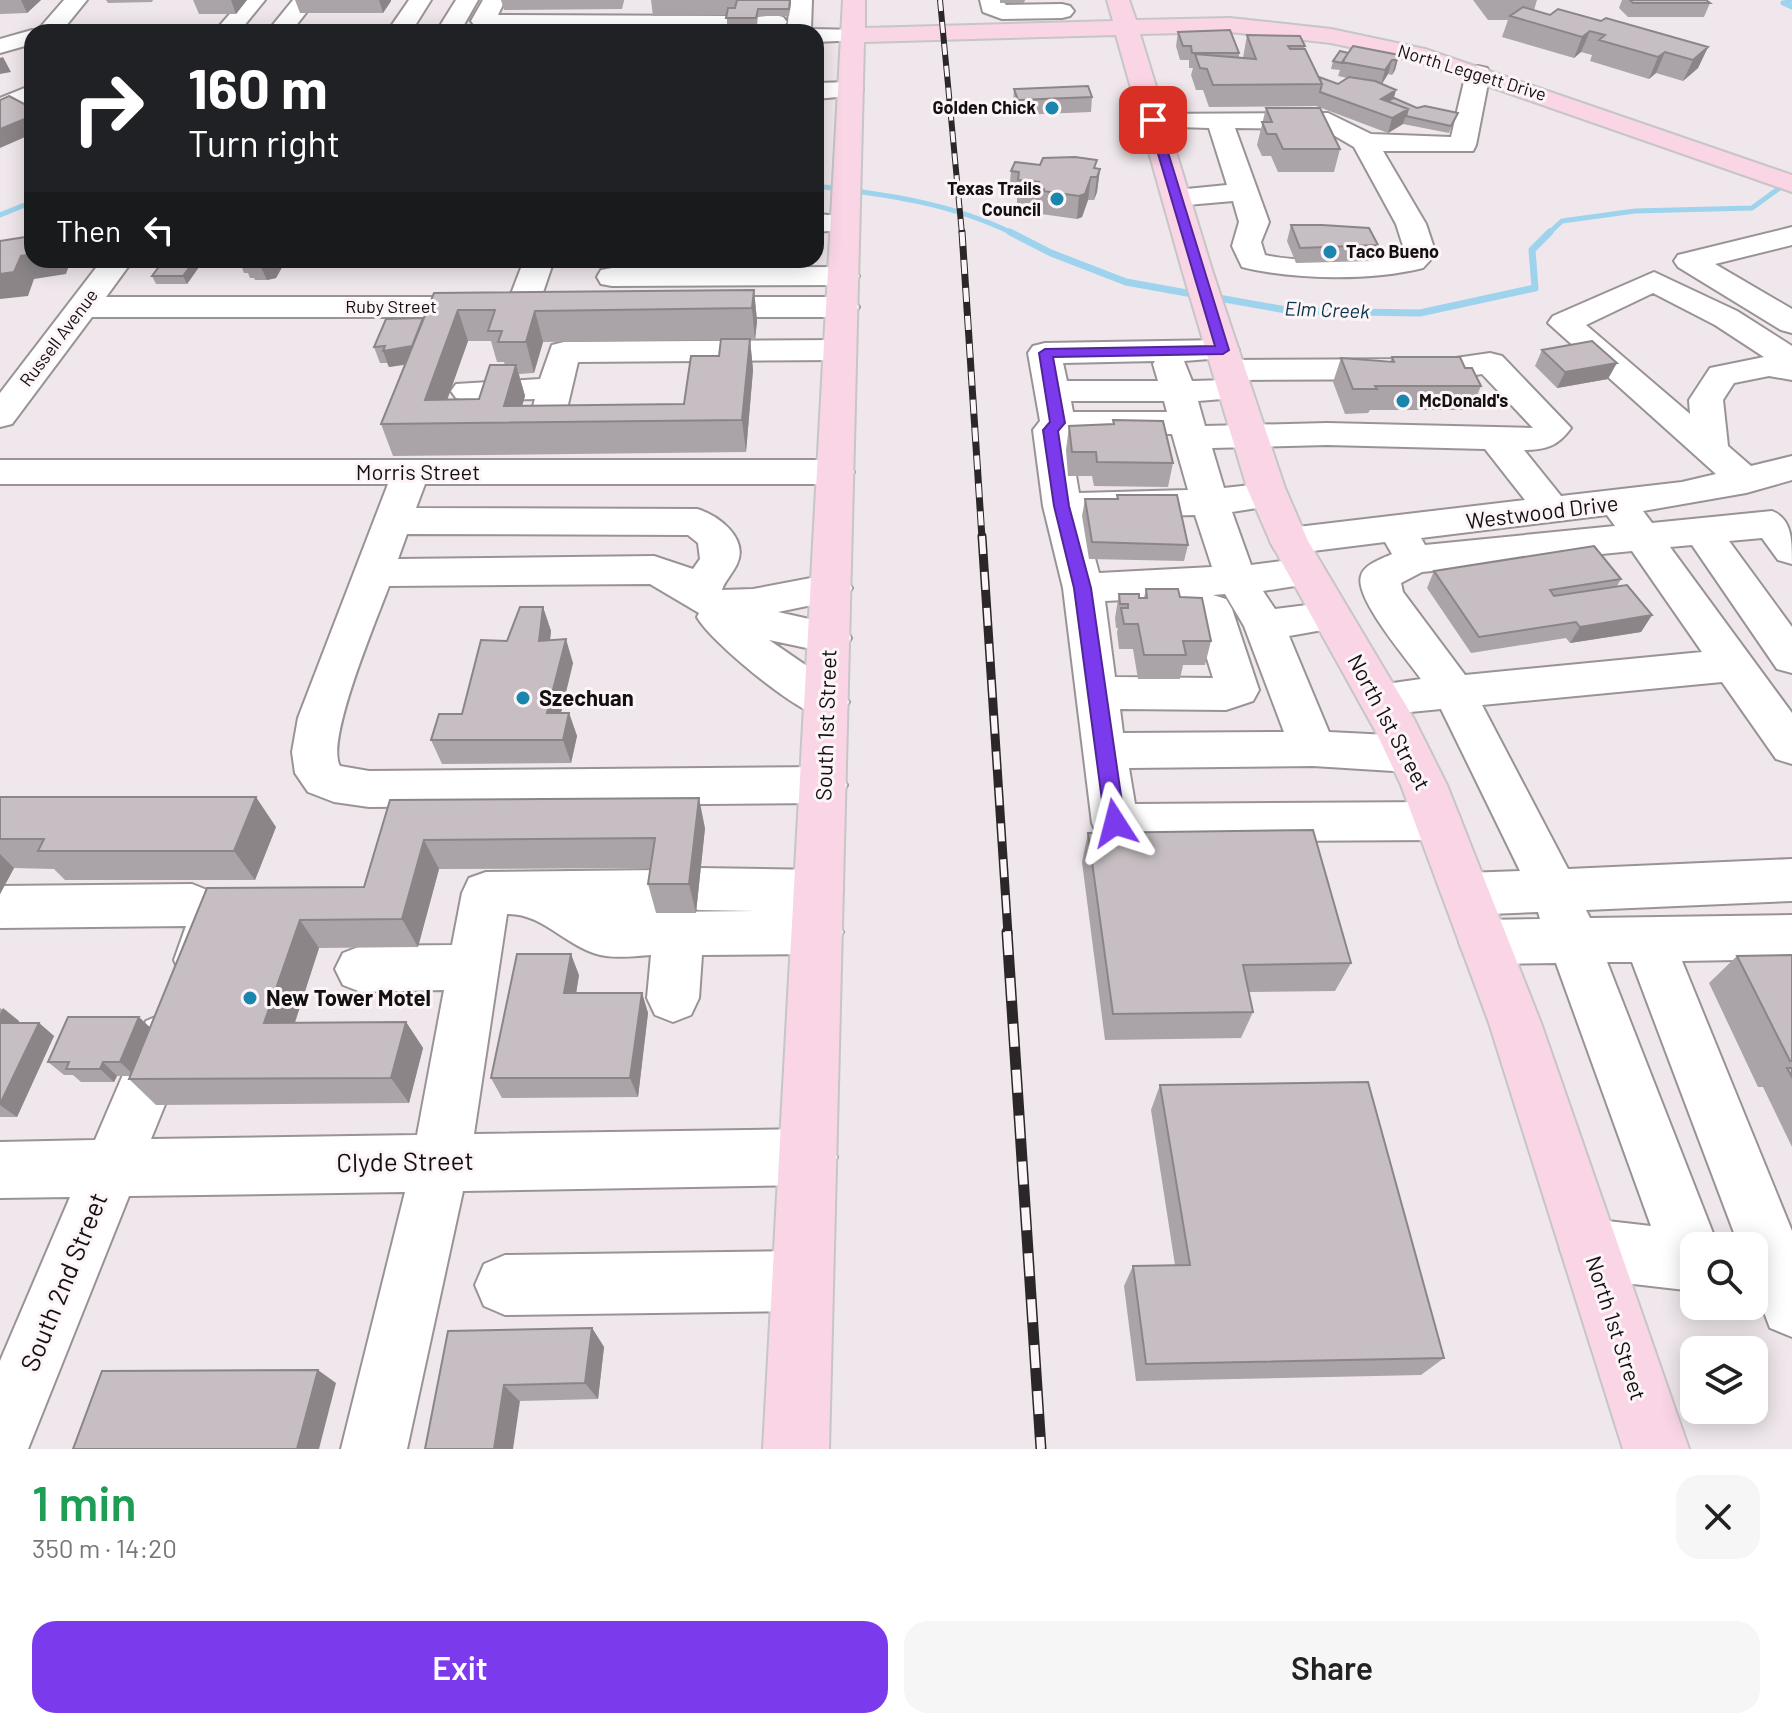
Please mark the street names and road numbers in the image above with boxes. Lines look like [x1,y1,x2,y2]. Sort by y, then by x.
street label: North Leggett Drive [1395,39,1549,105]
street label: Russell Avenue [14,284,102,390]
street label: Ruby Street [345,295,437,317]
street label: Morris Street [356,458,480,484]
street label: Westwood Drive [1464,489,1620,533]
street label: South 1st Street [809,649,841,801]
street label: North 1st Street [1343,649,1437,794]
street label: Clyde Street [336,1144,474,1177]
street label: South 2nd Street [13,1187,113,1375]
street label: North 1st Street [1581,1252,1653,1403]

